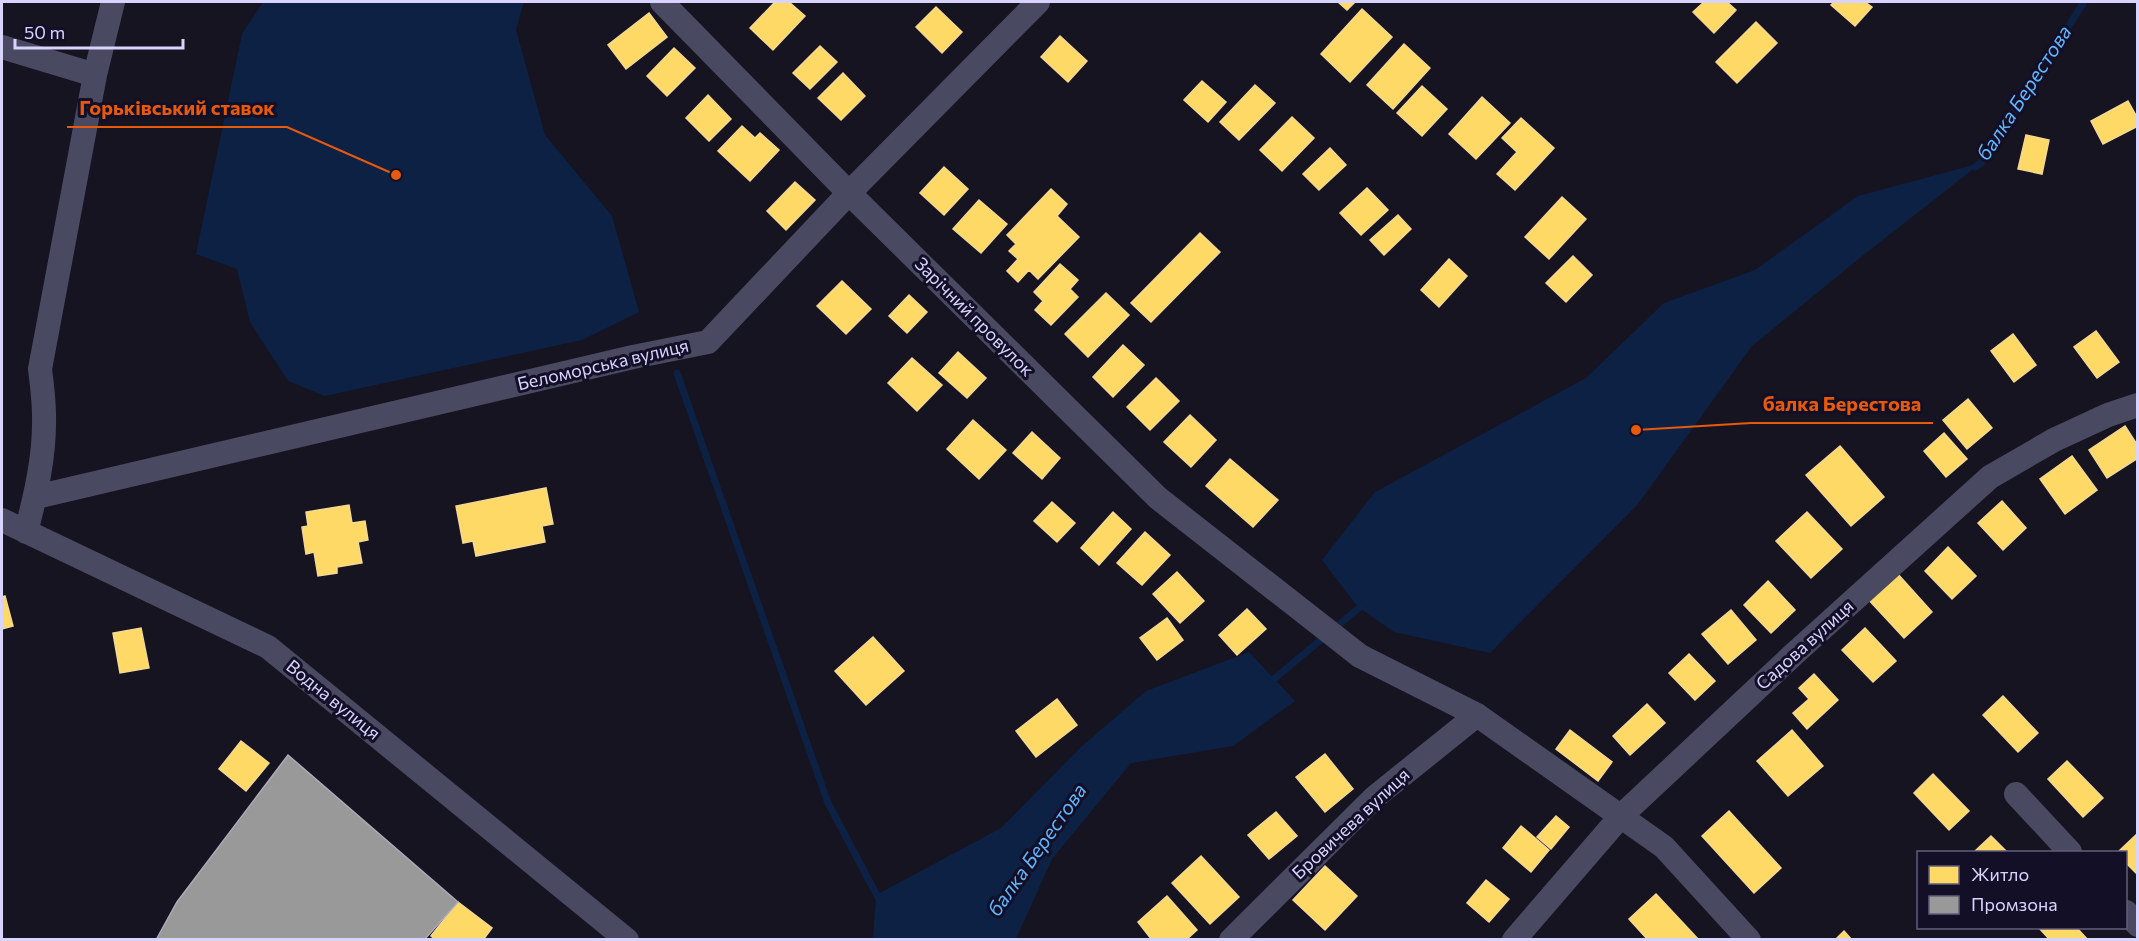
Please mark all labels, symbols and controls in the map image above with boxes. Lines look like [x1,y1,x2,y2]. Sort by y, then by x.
scale bar [15,12,183,50]
water label: балка Берестова [1971,20,2076,165]
text: 50 m [24,21,65,43]
callout: Горьківський ставок [67,89,287,127]
text: Горьківський ставок [79,95,275,119]
street label: Зарічний провулок [911,252,1039,381]
street label: Беломорська вулиця [515,334,691,394]
callout: балка Берестова [1751,385,1933,423]
text: балка Берестова [1763,391,1921,415]
street label: Садова вулиця [1751,595,1858,694]
street label: Водна вулиця [282,655,385,744]
street label: Бровичева вулиця [1287,763,1414,883]
water label: балка Берестова [982,779,1091,920]
legend [1917,851,2127,929]
text: Житло [1971,863,2029,885]
text: Промзона [1971,893,2058,915]

